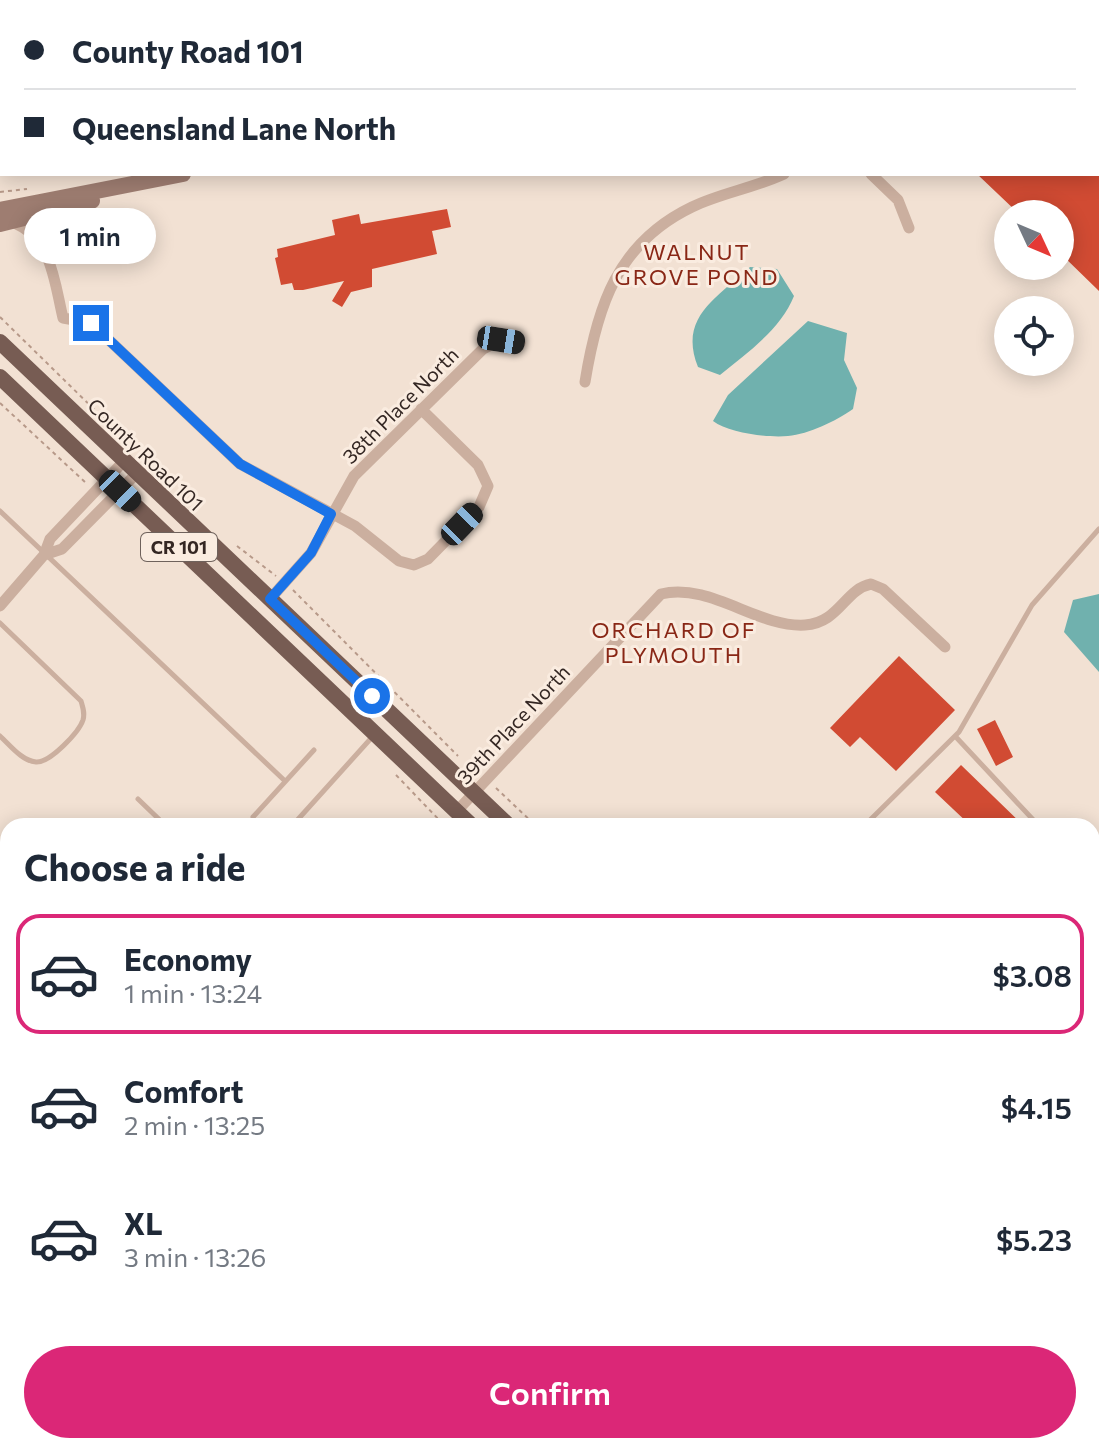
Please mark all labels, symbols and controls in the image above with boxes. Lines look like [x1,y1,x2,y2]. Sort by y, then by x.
text: County Road 101 [72,32,304,69]
text: Queensland Lane North [72,109,396,146]
north arrow [994,200,1074,280]
map controls [994,200,1074,376]
callout: 1 min [25,207,157,263]
text: 1 min [59,220,121,251]
district label: WALNUT GROVE POND [615,238,779,290]
button: locate [994,296,1074,376]
route end [73,305,109,341]
car [475,324,527,356]
street label: 38th Place North [337,342,463,468]
street label: County Road 101 [83,393,209,515]
car [94,466,146,516]
car [437,498,487,550]
road number: CR 101 [141,533,217,561]
district label: ORCHARD OF PLYMOUTH [592,616,756,668]
street label: 39th Place North [452,659,574,789]
route start [354,678,390,714]
text: Choose a ride [24,844,245,888]
icon: car [28,938,100,1010]
text: Economy [124,940,252,977]
text: $3.08 [993,956,1072,993]
text: 1 min · 13:24 [124,977,262,1008]
icon: car [28,1070,100,1142]
text: Comfort [124,1072,243,1109]
text: $4.15 [1001,1088,1072,1125]
text: 2 min · 13:25 [124,1109,265,1140]
icon: car [28,1202,100,1274]
text: XL [124,1204,163,1241]
text: $5.23 [996,1220,1072,1257]
text: 3 min · 13:26 [124,1241,266,1272]
button: Confirm [24,1346,1076,1438]

